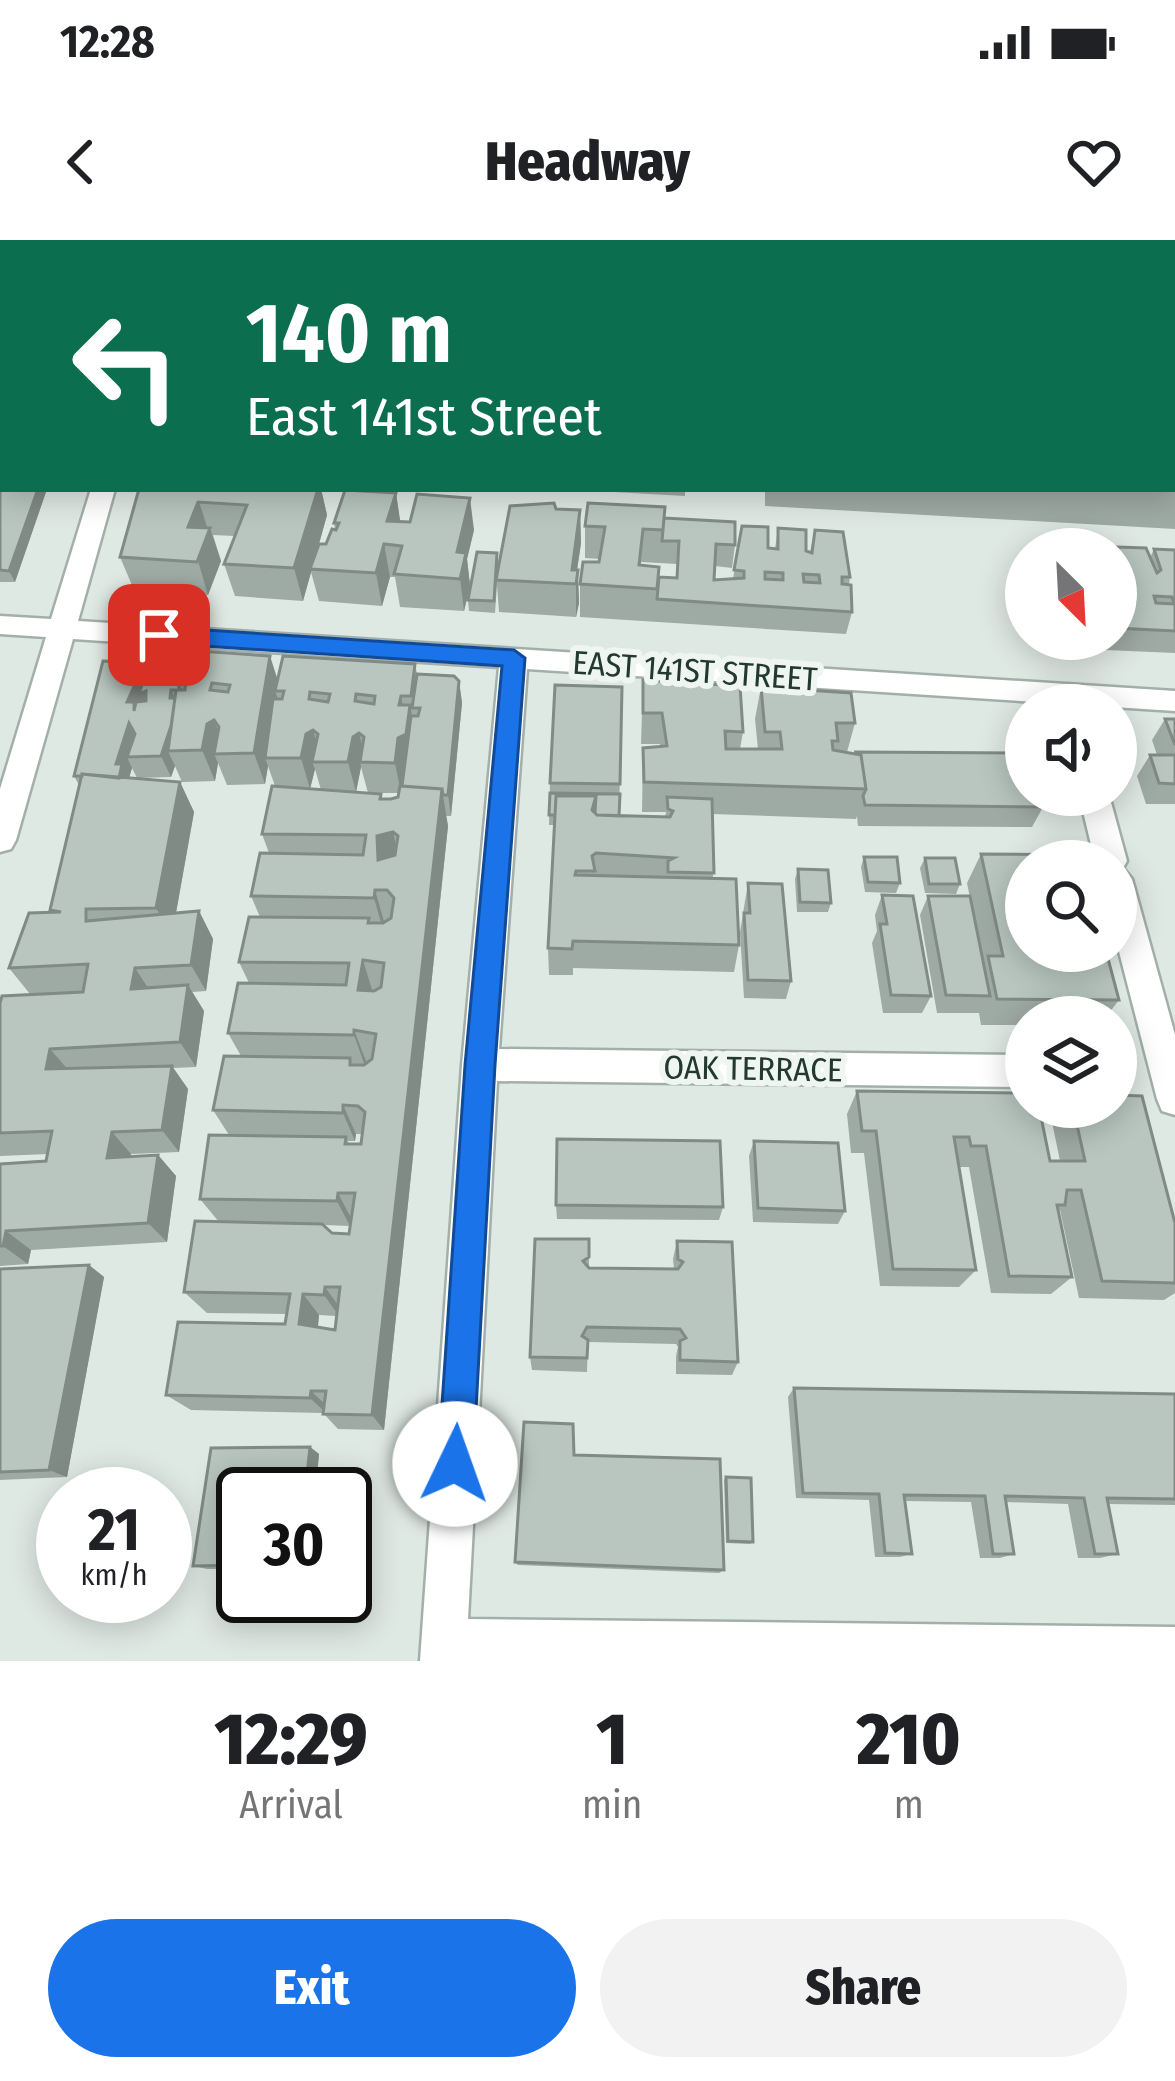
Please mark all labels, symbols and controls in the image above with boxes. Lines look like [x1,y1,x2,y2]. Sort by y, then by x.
text: 12:28 [60,15,155,69]
icon: back [48,129,114,195]
icon: heart [1061,129,1127,195]
text: Headway [485,130,690,194]
text: 140 m [246,283,452,384]
icon: left [48,288,204,444]
text: East 141st Street [246,385,602,449]
north arrow [1005,528,1137,660]
map controls [1005,528,1137,1128]
pin [108,584,210,686]
icon: arrive [126,602,192,668]
street label: EAST 141ST STREET [571,642,819,700]
button: sound [1005,684,1137,816]
button: search [1005,840,1137,972]
button: layers [1005,996,1137,1128]
street label: OAK TERRACE [663,1047,843,1091]
position arrow [392,1401,518,1527]
speed limit sign: 30 [216,1467,372,1623]
text: 21 [88,1494,140,1566]
text: km/h [81,1557,147,1593]
text: 12:29 [214,1697,368,1783]
text: 1 [597,1697,628,1783]
text: 210 [857,1697,961,1783]
text: Arrival [239,1782,343,1828]
text: min [582,1782,642,1828]
text: m [894,1782,924,1828]
button: Exit [48,1919,576,2057]
button: Share [600,1919,1127,2057]

